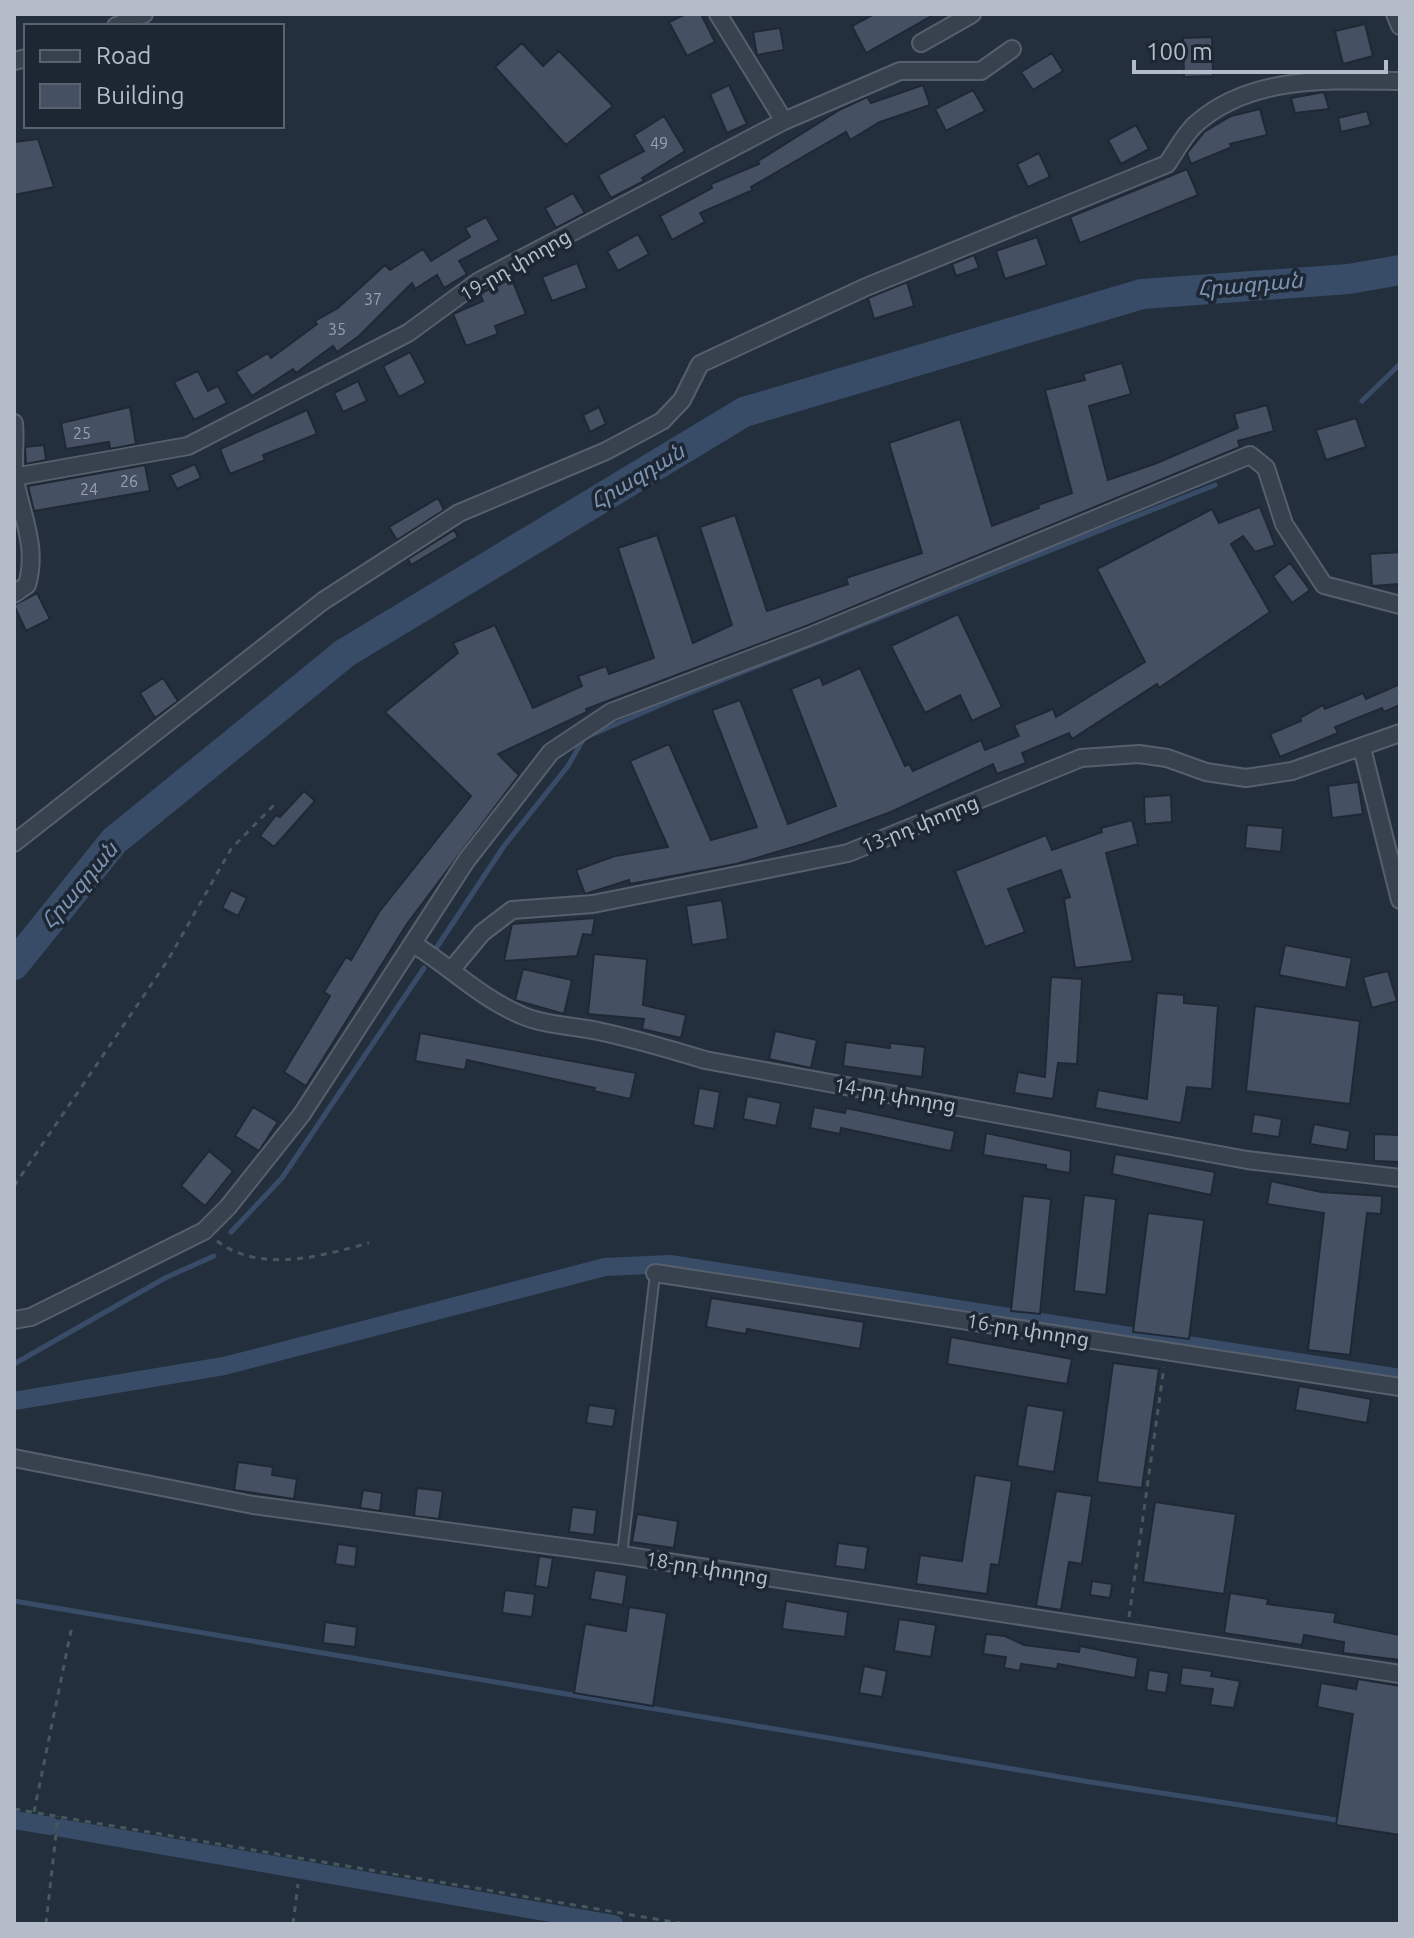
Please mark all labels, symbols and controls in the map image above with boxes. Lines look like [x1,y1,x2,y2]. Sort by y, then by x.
legend [24,24,284,128]
scale bar [1134,24,1386,74]
text: 100 m [1146,38,1213,65]
text: Road [96,42,151,69]
text: Building [96,82,184,109]
house number: 49 [650,134,668,152]
street label: 19-րդ փողոց [455,224,575,306]
water label: Հրազդան [1196,266,1304,303]
house number: 37 [364,290,382,308]
house number: 35 [328,320,346,338]
house number: 25 [73,424,91,442]
water label: Հրազդան [585,437,690,515]
house number: 26 [120,472,138,490]
house number: 24 [80,480,98,498]
street label: 13-րդ փողոց [858,790,982,858]
water label: Հրազդան [35,836,124,934]
street label: 14-րդ փողոց [832,1072,958,1118]
street label: 16-րդ փողոց [965,1308,1091,1352]
street label: 18-րդ փողոց [644,1546,770,1590]

